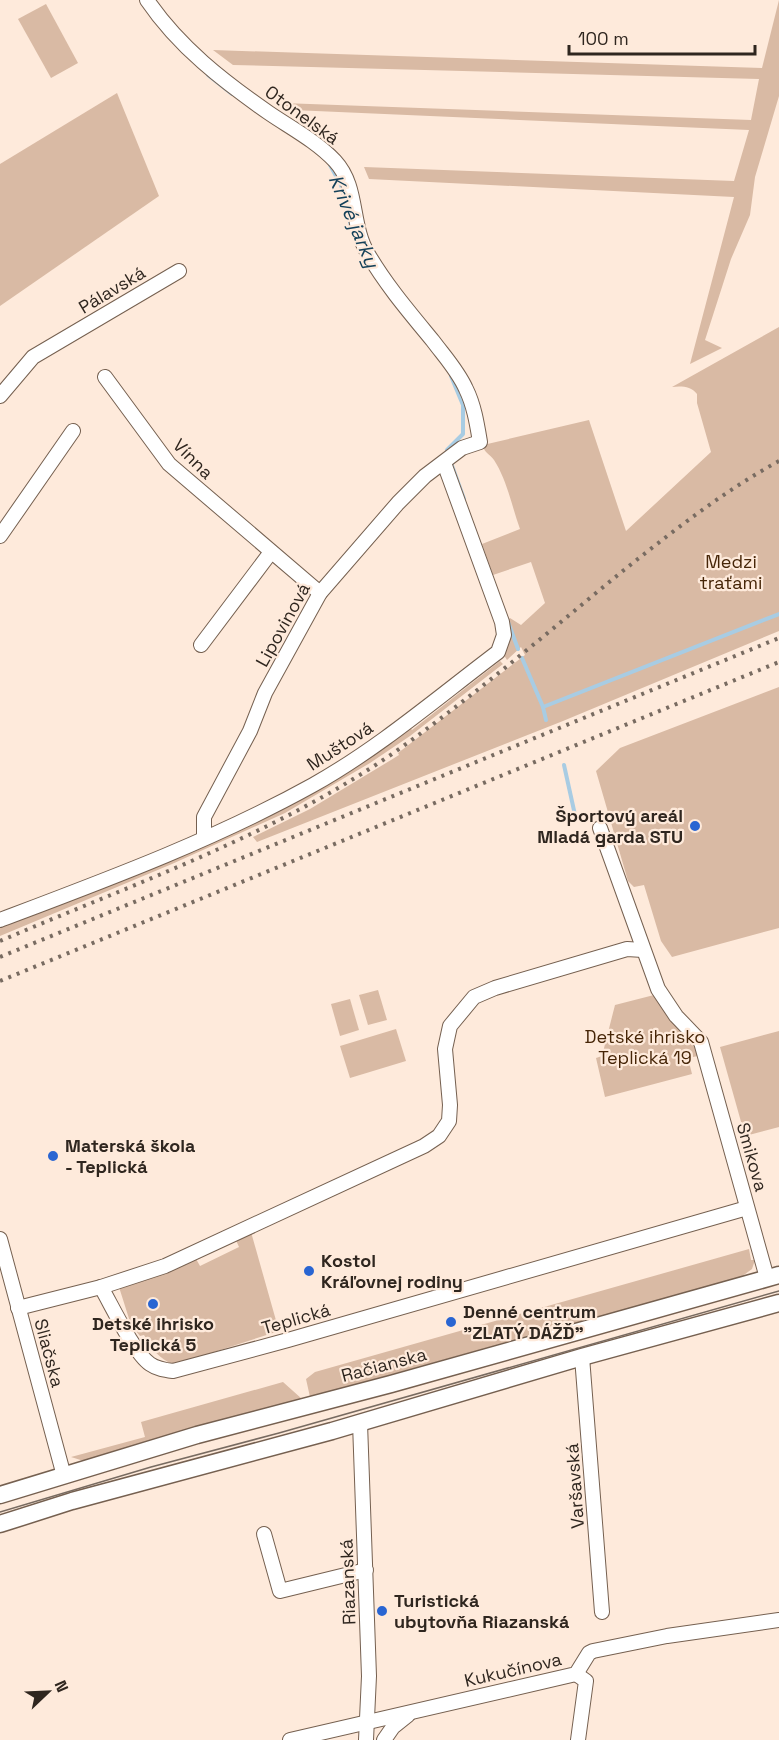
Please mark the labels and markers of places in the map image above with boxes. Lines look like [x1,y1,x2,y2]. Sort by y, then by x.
place label: Športový areál Mladá garda STU [537,804,683,848]
marker: Športový areál Mladá garda STU [688,819,702,833]
place label: Materská škola - Teplická [65,1134,196,1178]
marker: Materská škola - Teplická [46,1149,60,1163]
place label: Kostol Kráľovnej rodiny [321,1249,463,1293]
marker: Kostol Kráľovnej rodiny [302,1264,316,1278]
marker: Detské ihrisko Teplická 5 [146,1297,160,1311]
place label: Denné centrum "ZLATÝ DÁŽĎ" [463,1300,596,1344]
place label: Detské ihrisko Teplická 5 [92,1312,214,1356]
marker: Denné centrum "ZLATÝ DÁŽĎ" [444,1315,458,1329]
place label: Turistická ubytovňa Riazanská [394,1589,570,1633]
marker: Turistická ubytovňa Riazanská [375,1604,389,1618]

